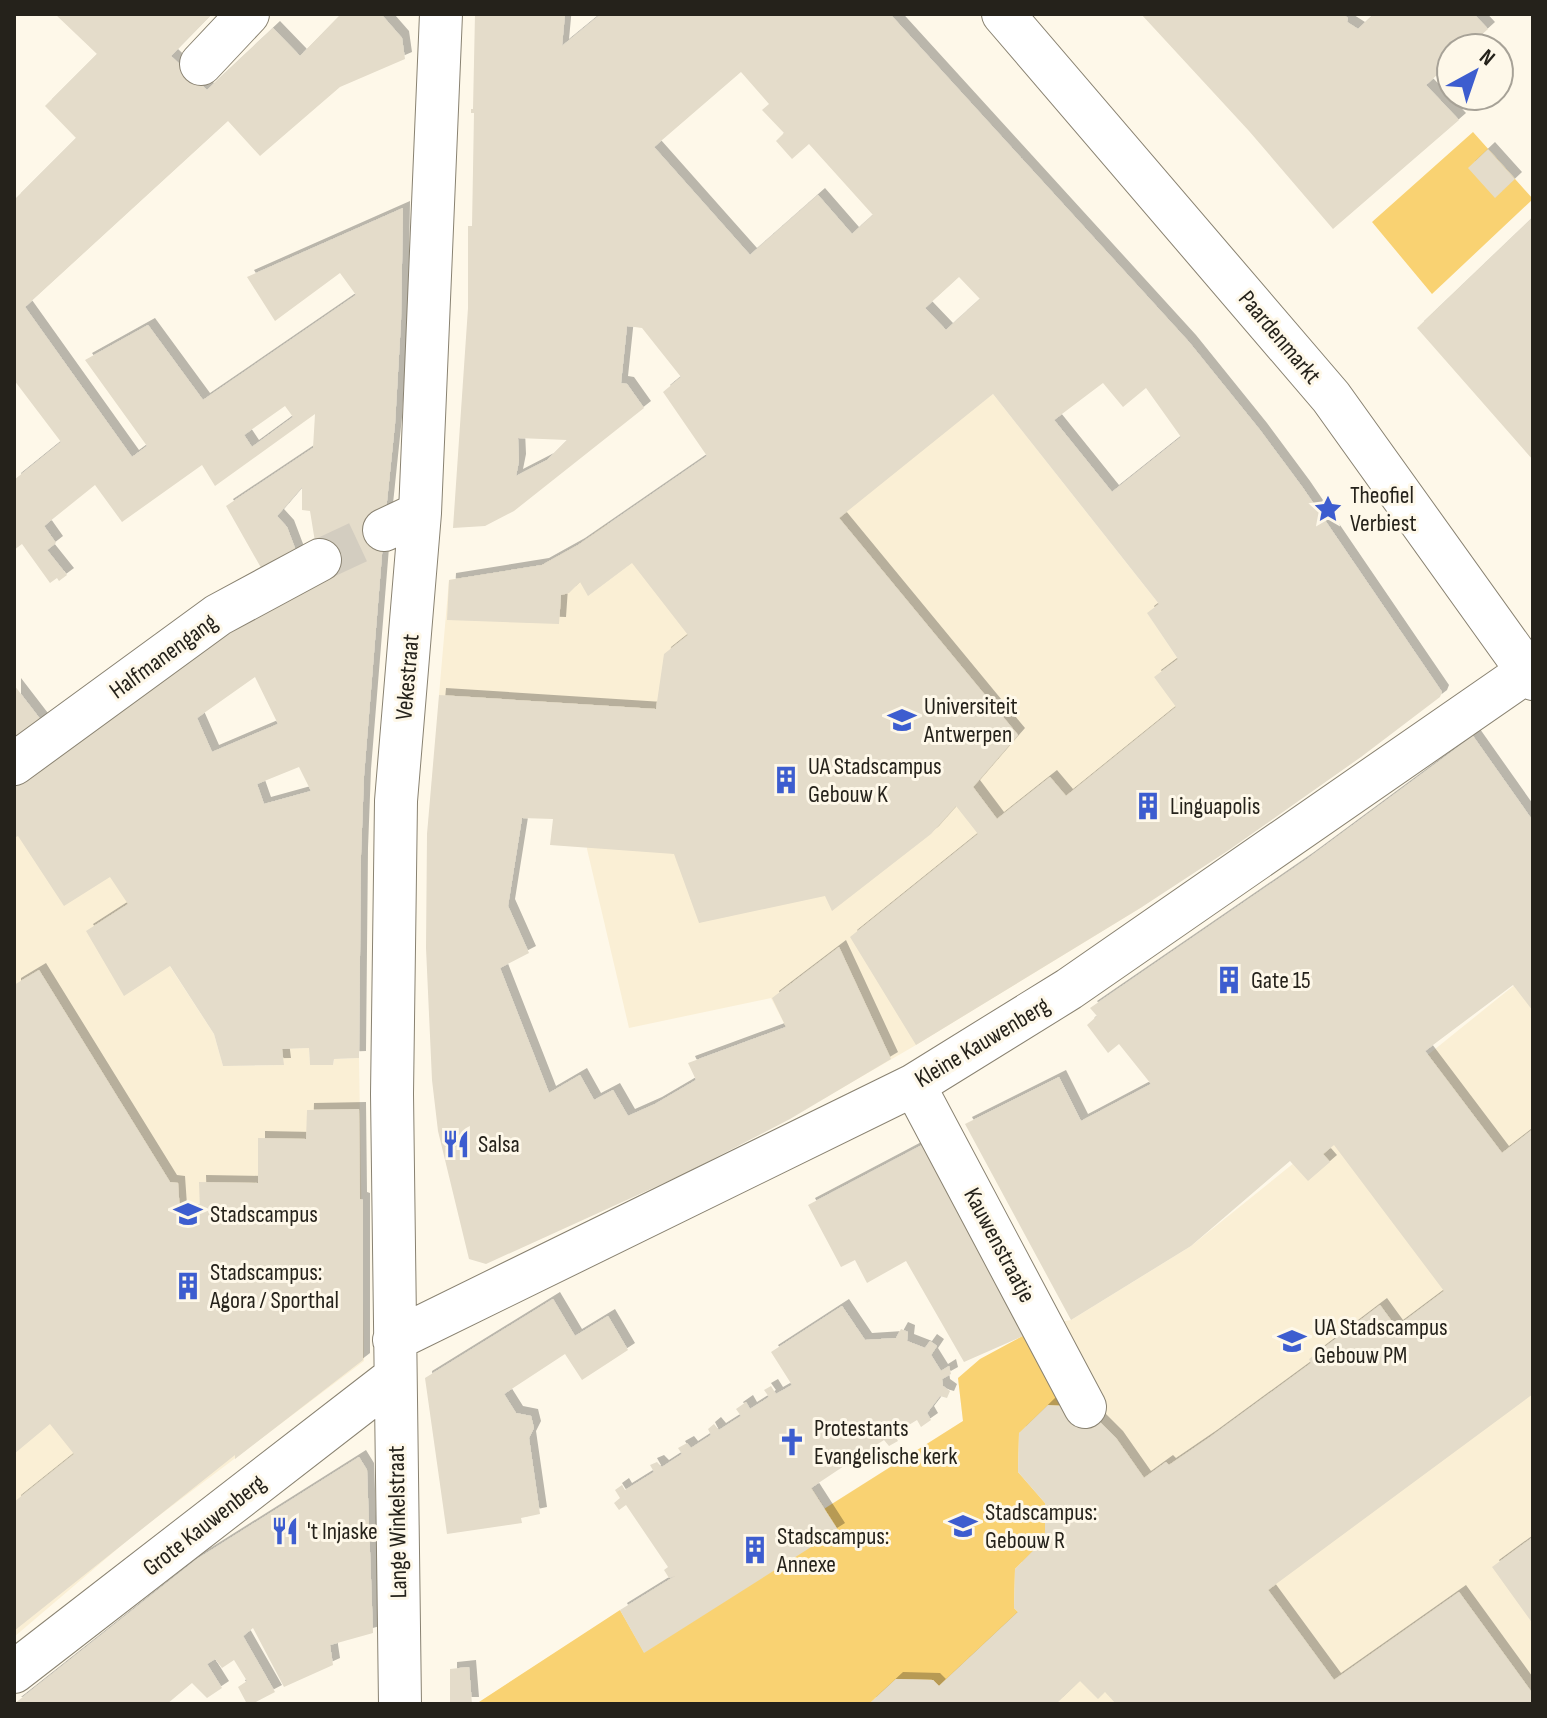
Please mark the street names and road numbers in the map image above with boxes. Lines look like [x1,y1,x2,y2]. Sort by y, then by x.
street label: Paardenmarkt [1232,285,1327,390]
street label: Halfmanengang [104,608,223,705]
street label: Vekestraat [389,633,426,721]
street label: Kleine Kauwenberg [910,991,1055,1094]
street label: Kauwenstraatje [957,1183,1042,1307]
street label: Lange Winkelstraat [382,1445,413,1599]
street label: Grote Kauwenberg [137,1468,271,1582]

